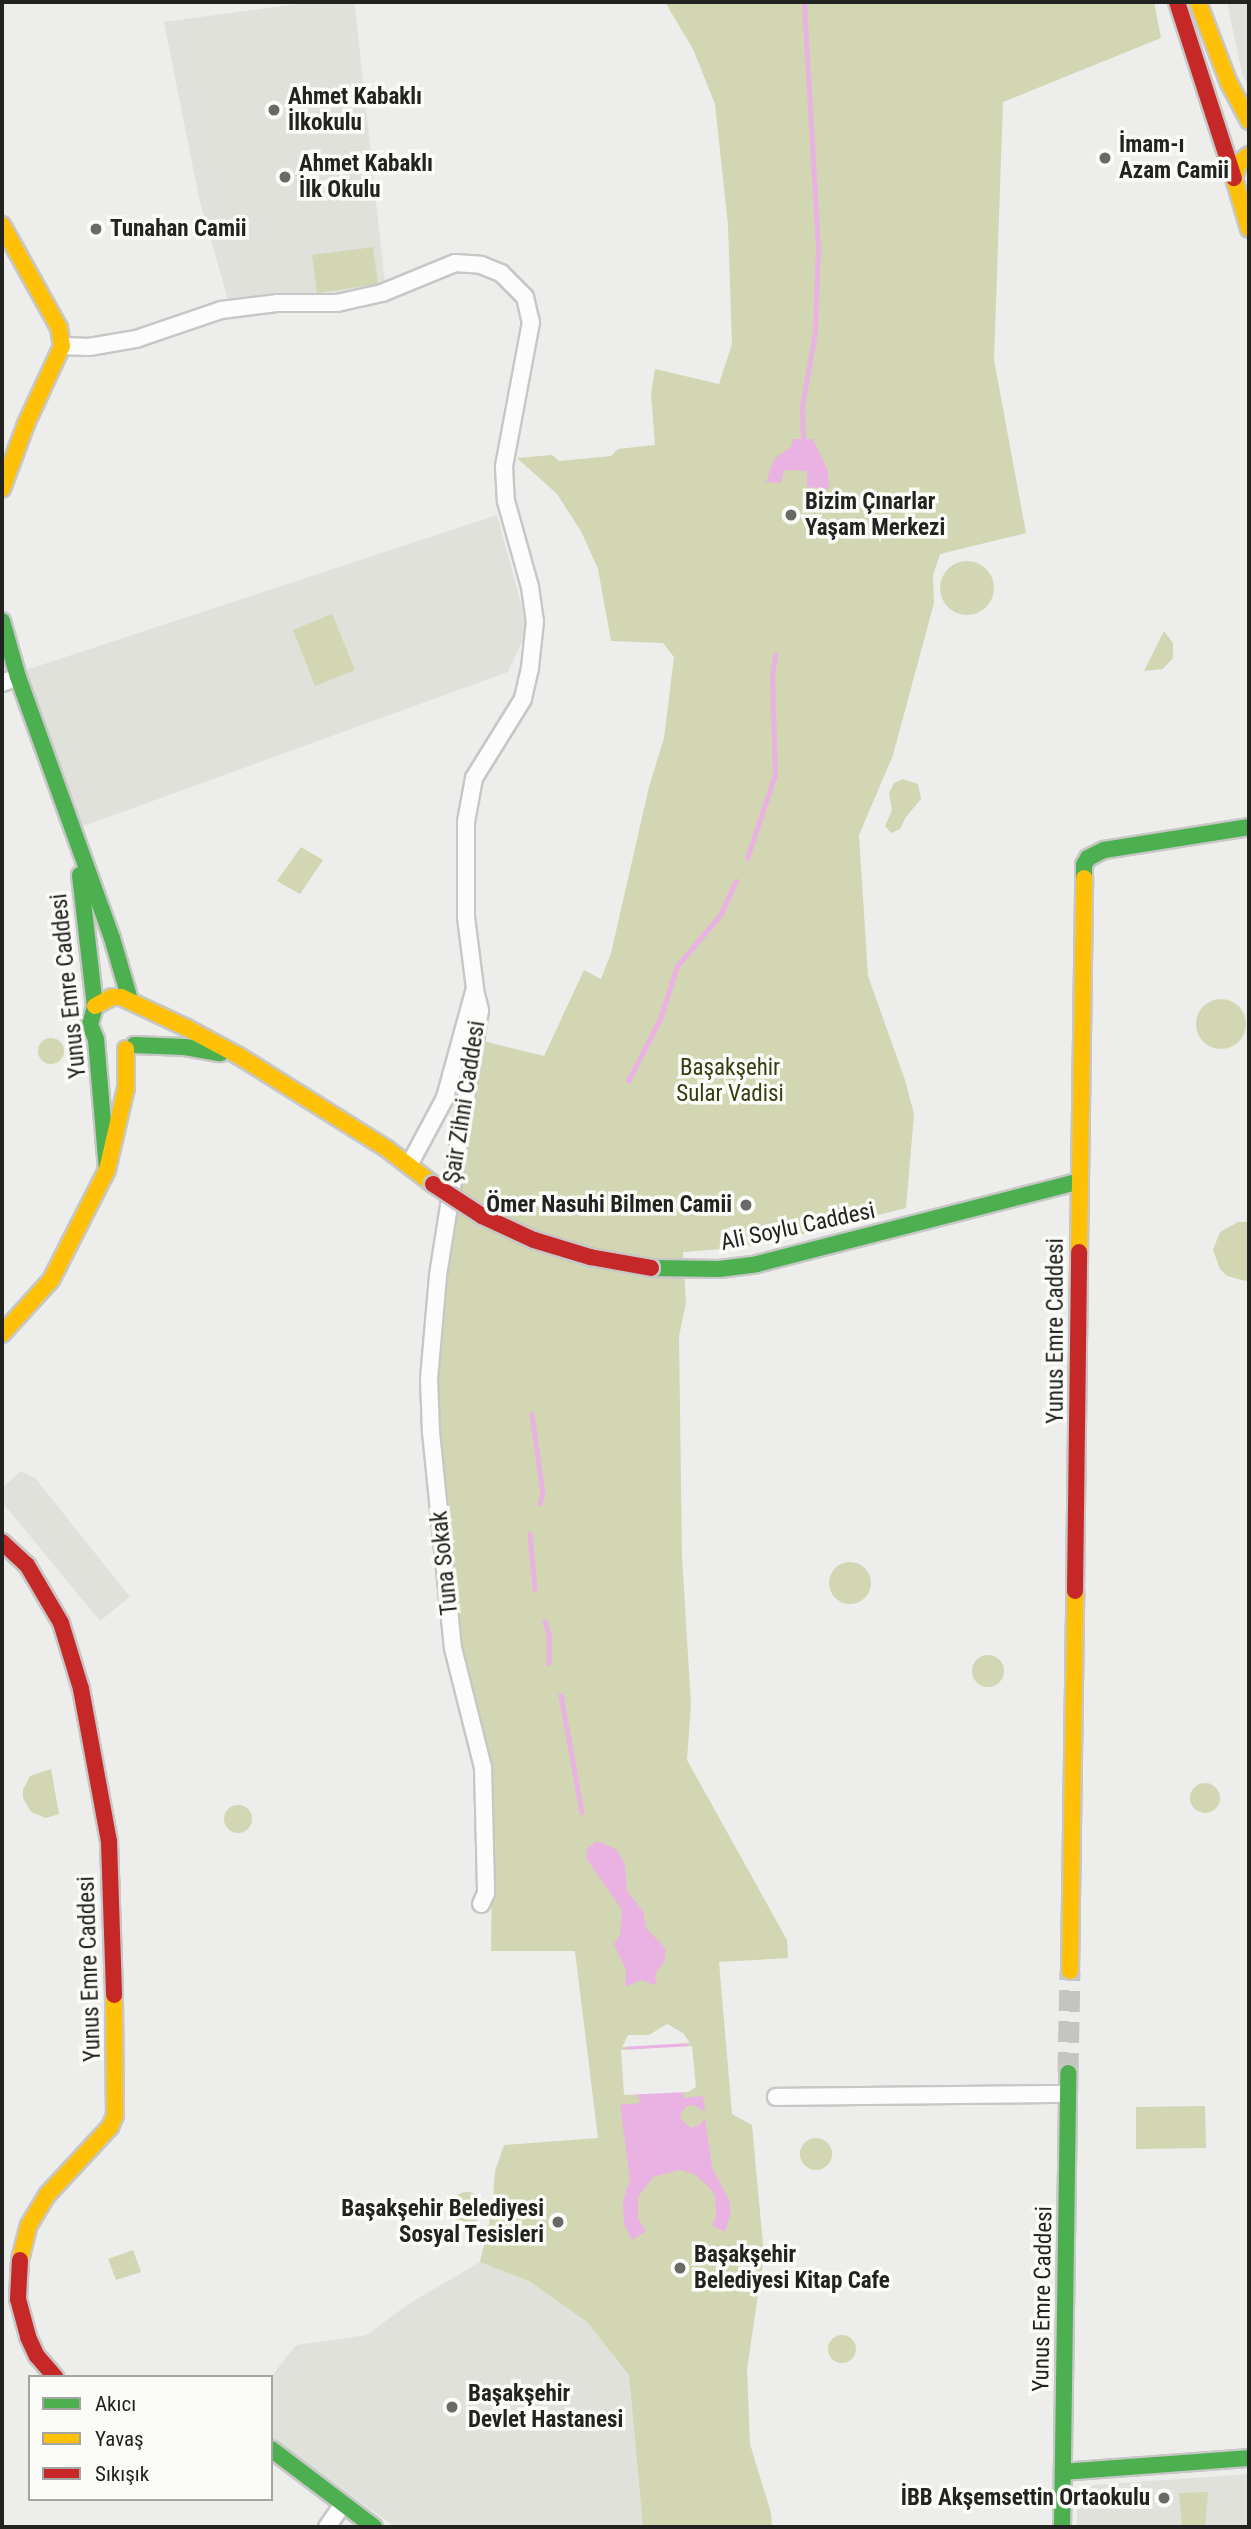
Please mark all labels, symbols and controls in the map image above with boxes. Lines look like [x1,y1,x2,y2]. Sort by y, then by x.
place label: Ahmet Kabaklı İlkokulu [288,83,422,137]
marker: Ahmet Kabaklı İlkokulu [266,102,282,118]
place label: İmam-ı Azam Camii [1119,131,1229,185]
place label: Ahmet Kabaklı İlk Okulu [299,150,433,204]
marker: İmam-ı Azam Camii [1097,150,1113,166]
marker: Ahmet Kabaklı İlk Okulu [277,169,293,185]
place label: Tunahan Camii [110,215,247,243]
marker: Tunahan Camii [88,221,104,237]
place label: Bizim Çınarlar Yaşam Merkezi [805,488,945,542]
marker: Bizim Çınarlar Yaşam Merkezi [783,507,799,523]
street label: Yunus Emre Caddesi [46,892,92,1080]
street label: Şair Zihni Caddesi [439,1019,491,1185]
park label: Başakşehir Sular Vadisi [676,1054,784,1108]
place label: Ömer Nasuhi Bilmen Camii [486,1191,732,1219]
street label: Ali Soylu Caddesi [718,1197,878,1257]
marker: Ömer Nasuhi Bilmen Camii [738,1197,754,1213]
street label: Yunus Emre Caddesi [1042,1238,1070,1424]
street label: Tuna Sokak [426,1510,464,1616]
street label: Yunus Emre Caddesi [73,1876,107,2062]
place label: Başakşehir Belediyesi Sosyal Tesisleri [341,2195,544,2249]
street label: Yunus Emre Caddesi [1028,2206,1058,2392]
marker: Başakşehir Belediyesi Sosyal Tesisleri [550,2214,566,2230]
place label: Başakşehir Belediyesi Kitap Cafe [694,2241,890,2295]
marker: Başakşehir Belediyesi Kitap Cafe [672,2260,688,2276]
legend [28,2375,273,2501]
place label: Başakşehir Devlet Hastanesi [468,2380,623,2434]
text: Akıcı [95,2392,136,2416]
marker: Başakşehir Devlet Hastanesi [442,2397,462,2417]
text: Yavaş [95,2427,144,2451]
text: Sıkışık [95,2462,149,2486]
place label: İBB Akşemsettin Ortaokulu [901,2484,1150,2512]
marker: İBB Akşemsettin Ortaokulu [1156,2490,1172,2506]

